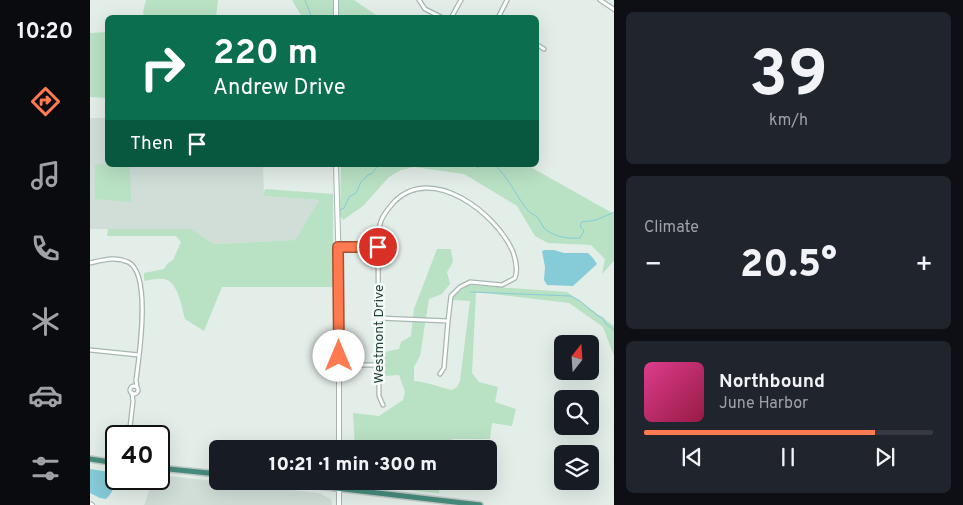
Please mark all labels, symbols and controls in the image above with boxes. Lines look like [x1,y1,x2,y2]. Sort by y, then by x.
text: 10:20 [17,19,73,46]
text: 220 m [213,32,318,76]
icon: right [130,35,195,100]
text: 39 [749,37,828,119]
text: Andrew Drive [213,75,346,102]
icon: directions [28,84,63,119]
text: km/h [769,111,808,131]
icon: arrive [183,130,211,158]
text: Then [130,132,173,156]
icon: music [28,158,63,193]
text: Climate [644,218,699,238]
pin [357,226,399,268]
icon: phone [28,231,63,266]
icon: arrive [364,233,392,261]
text: 20.5° [740,242,837,291]
text: − [644,248,662,284]
text: + [915,248,933,284]
street label: Westmont Drive [371,284,388,384]
icon: climate [28,304,63,339]
position arrow [312,329,364,381]
north arrow [554,335,599,380]
map controls [554,335,599,490]
text: Northbound [719,370,825,394]
icon: car [28,378,63,413]
button: search [554,390,599,435]
text: June Harbor [719,394,808,414]
speed limit sign: 40 [105,425,170,490]
icon: previous [678,443,706,471]
icon: pause [774,443,802,471]
icon: next [871,443,899,471]
button: layers [554,445,599,490]
icon: filters [28,451,63,486]
text: 10:21 · 1 min · 300 m [269,453,437,477]

